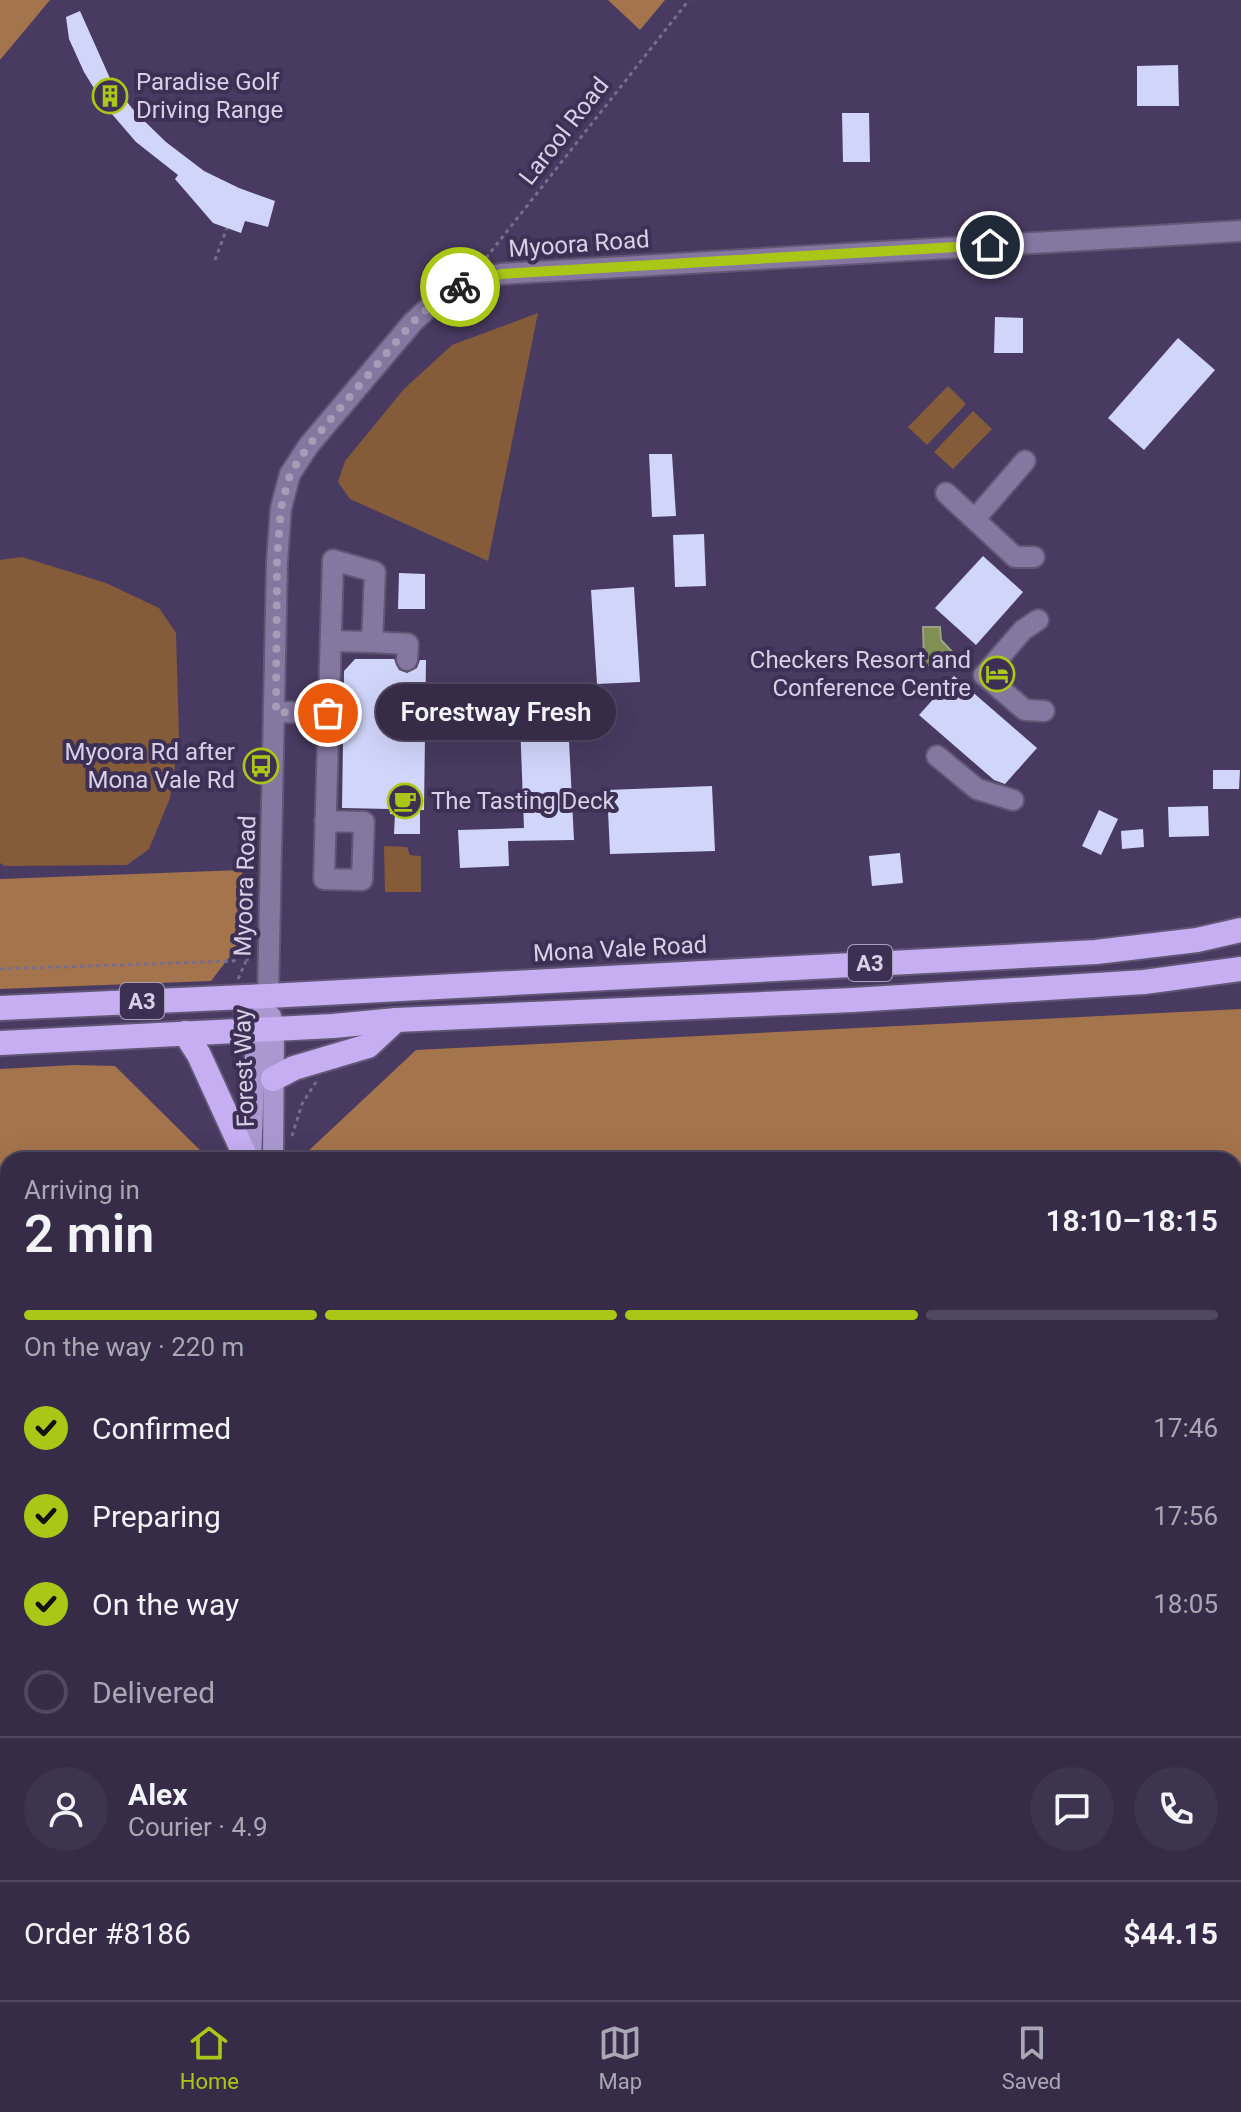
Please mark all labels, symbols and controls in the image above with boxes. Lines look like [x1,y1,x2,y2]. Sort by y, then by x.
place label: Paradise Golf Driving Range [136,68,283,124]
street label: Larool Road [514,72,614,190]
building icon: Paradise Golf Driving Range [91,77,129,115]
pin [956,211,1024,279]
icon: home [968,223,1012,267]
street label: Myoora Road [508,225,650,263]
courier [420,247,500,327]
icon: bike [438,265,482,309]
place label: Checkers Resort and Conference Centre [750,646,971,702]
hotel icon: Checkers Resort and Conference Centre [978,655,1016,693]
pin [294,679,362,747]
callout: Forestway Fresh [376,685,616,741]
icon: bag [306,691,350,735]
text: Forestway Fresh [400,697,592,727]
place label: Myoora Rd after Mona Vale Rd [64,738,235,794]
bus stop icon: Myoora Rd after Mona Vale Rd [242,747,280,785]
cafe icon: The Tasting Deck [386,782,424,820]
place label: The Tasting Deck [431,787,616,815]
street label: Myoora Road [229,815,261,957]
street label: Mona Vale Road [532,930,708,968]
road number: A3 [848,945,892,981]
road number: A3 [120,983,164,1019]
street label: Forest Way [228,1008,260,1128]
text: Arriving in [24,1175,140,1205]
text: 18:10–18:15 [1045,1203,1218,1238]
text: 2 min [24,1204,154,1265]
text: On the way · 220 m [24,1332,244,1362]
icon: check [24,1406,68,1450]
text: Confirmed [92,1411,231,1446]
text: 17:46 [1153,1413,1218,1443]
icon: check [24,1494,68,1538]
text: Preparing [92,1499,221,1534]
text: 17:56 [1153,1501,1218,1531]
icon: check [24,1582,68,1626]
text: On the way [92,1587,239,1622]
text: 18:05 [1153,1589,1218,1619]
text: Delivered [92,1675,215,1710]
button: person [24,1767,108,1851]
button: chat [1030,1767,1114,1851]
button: phone [1134,1767,1218,1851]
text: Alex [128,1777,188,1812]
text: Courier · 4.9 [128,1812,268,1842]
text: Order #8186 [24,1916,191,1951]
text: $44.15 [1123,1916,1218,1951]
tab: Home [180,2021,239,2094]
tab: Map [598,2021,642,2094]
tab: Saved [1002,2021,1061,2094]

